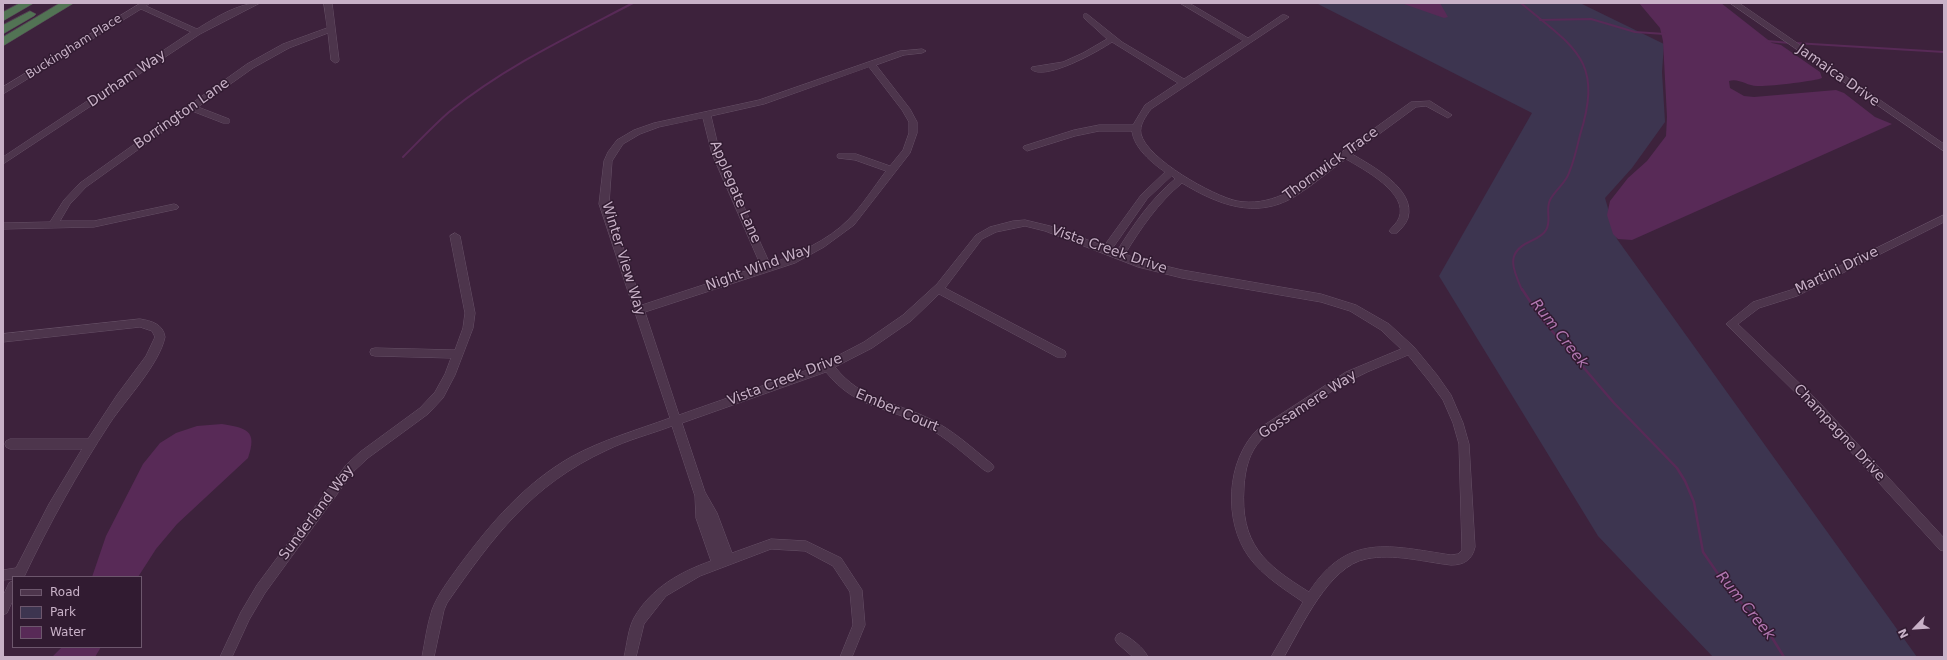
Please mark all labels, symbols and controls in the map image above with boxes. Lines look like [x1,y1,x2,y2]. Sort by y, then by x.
street label: Buckingham Place [23,12,125,82]
street label: Jamaica Drive [1794,41,1882,111]
street label: Durham Way [85,47,169,111]
street label: Borrington Lane [131,75,233,153]
street label: Thornwick Trace [1280,124,1382,204]
street label: Applegate Lane [706,138,764,246]
street label: Winter View Way [598,200,648,318]
street label: Vista Creek Drive [1049,222,1169,278]
street label: Night Wind Way [704,241,814,295]
street label: Martini Drive [1793,244,1881,298]
water label: Rum Creek [1526,296,1592,372]
street label: Vista Creek Drive [725,350,845,410]
street label: Gossamere Way [1256,367,1360,443]
street label: Champagne Drive [1790,381,1888,485]
street label: Ember Court [853,386,941,436]
street label: Sunderland Way [276,462,358,564]
water label: Rum Creek [1712,568,1778,644]
legend [12,576,142,648]
text: Road [50,585,80,599]
text: Park [50,605,76,619]
north arrow [1895,608,1935,648]
text: Water [50,625,85,639]
text: N [1896,626,1912,640]

